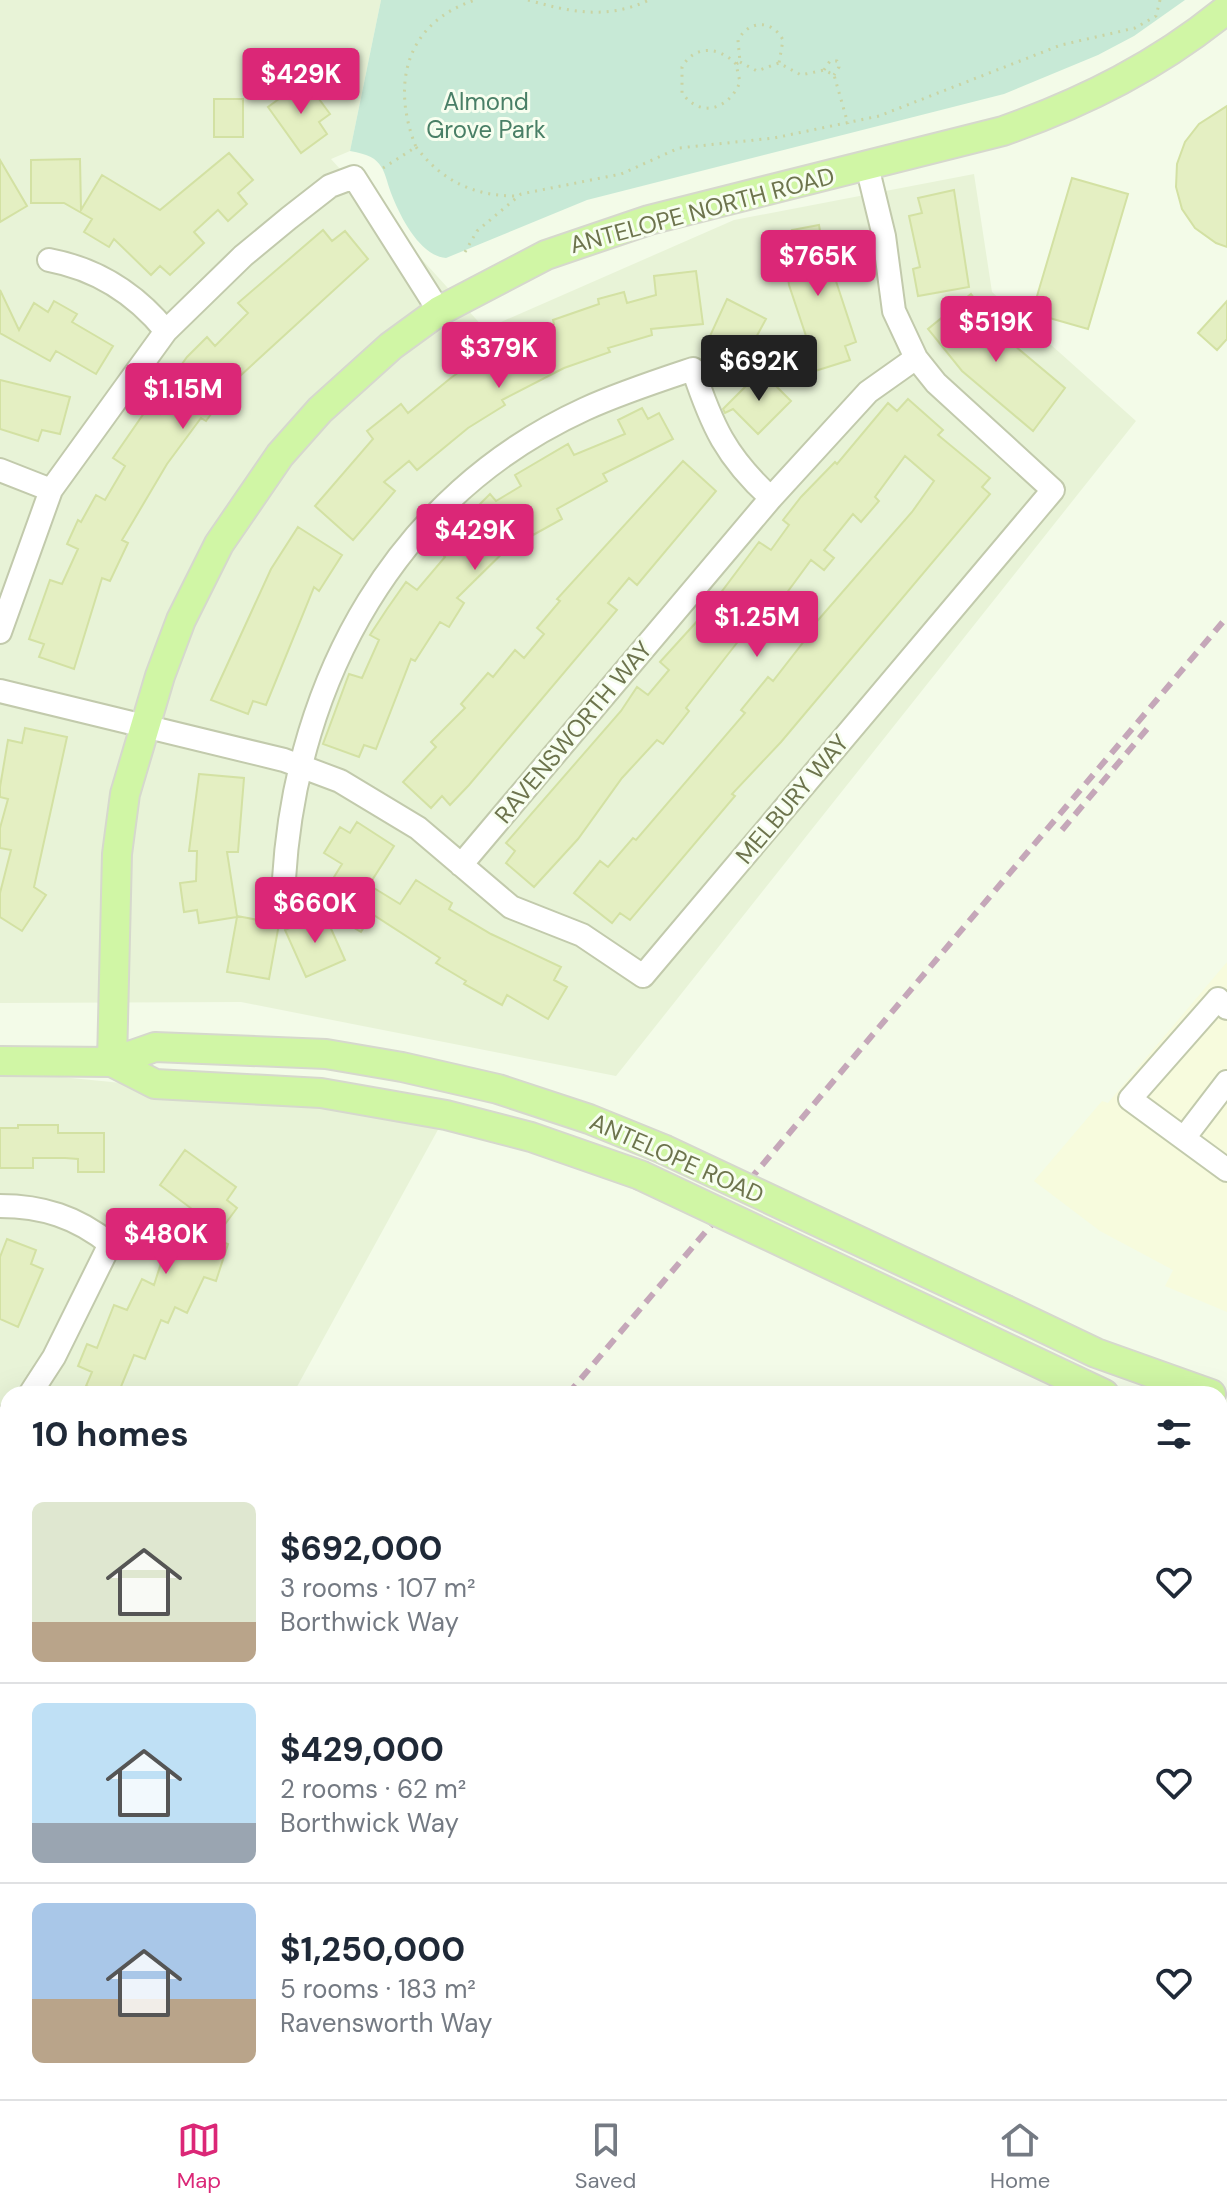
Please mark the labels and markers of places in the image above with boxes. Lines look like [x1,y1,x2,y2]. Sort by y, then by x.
pin: $429K [245,48,357,116]
pin: $765K [762,230,874,298]
pin: $519K [940,296,1052,364]
pin: $379K [443,322,555,390]
pin: $692K [703,335,815,403]
pin: $1.15M [118,363,248,431]
pin: $429K [419,504,531,572]
pin: $1.25M [692,591,822,659]
pin: $660K [259,877,371,945]
pin: $480K [110,1208,222,1276]

